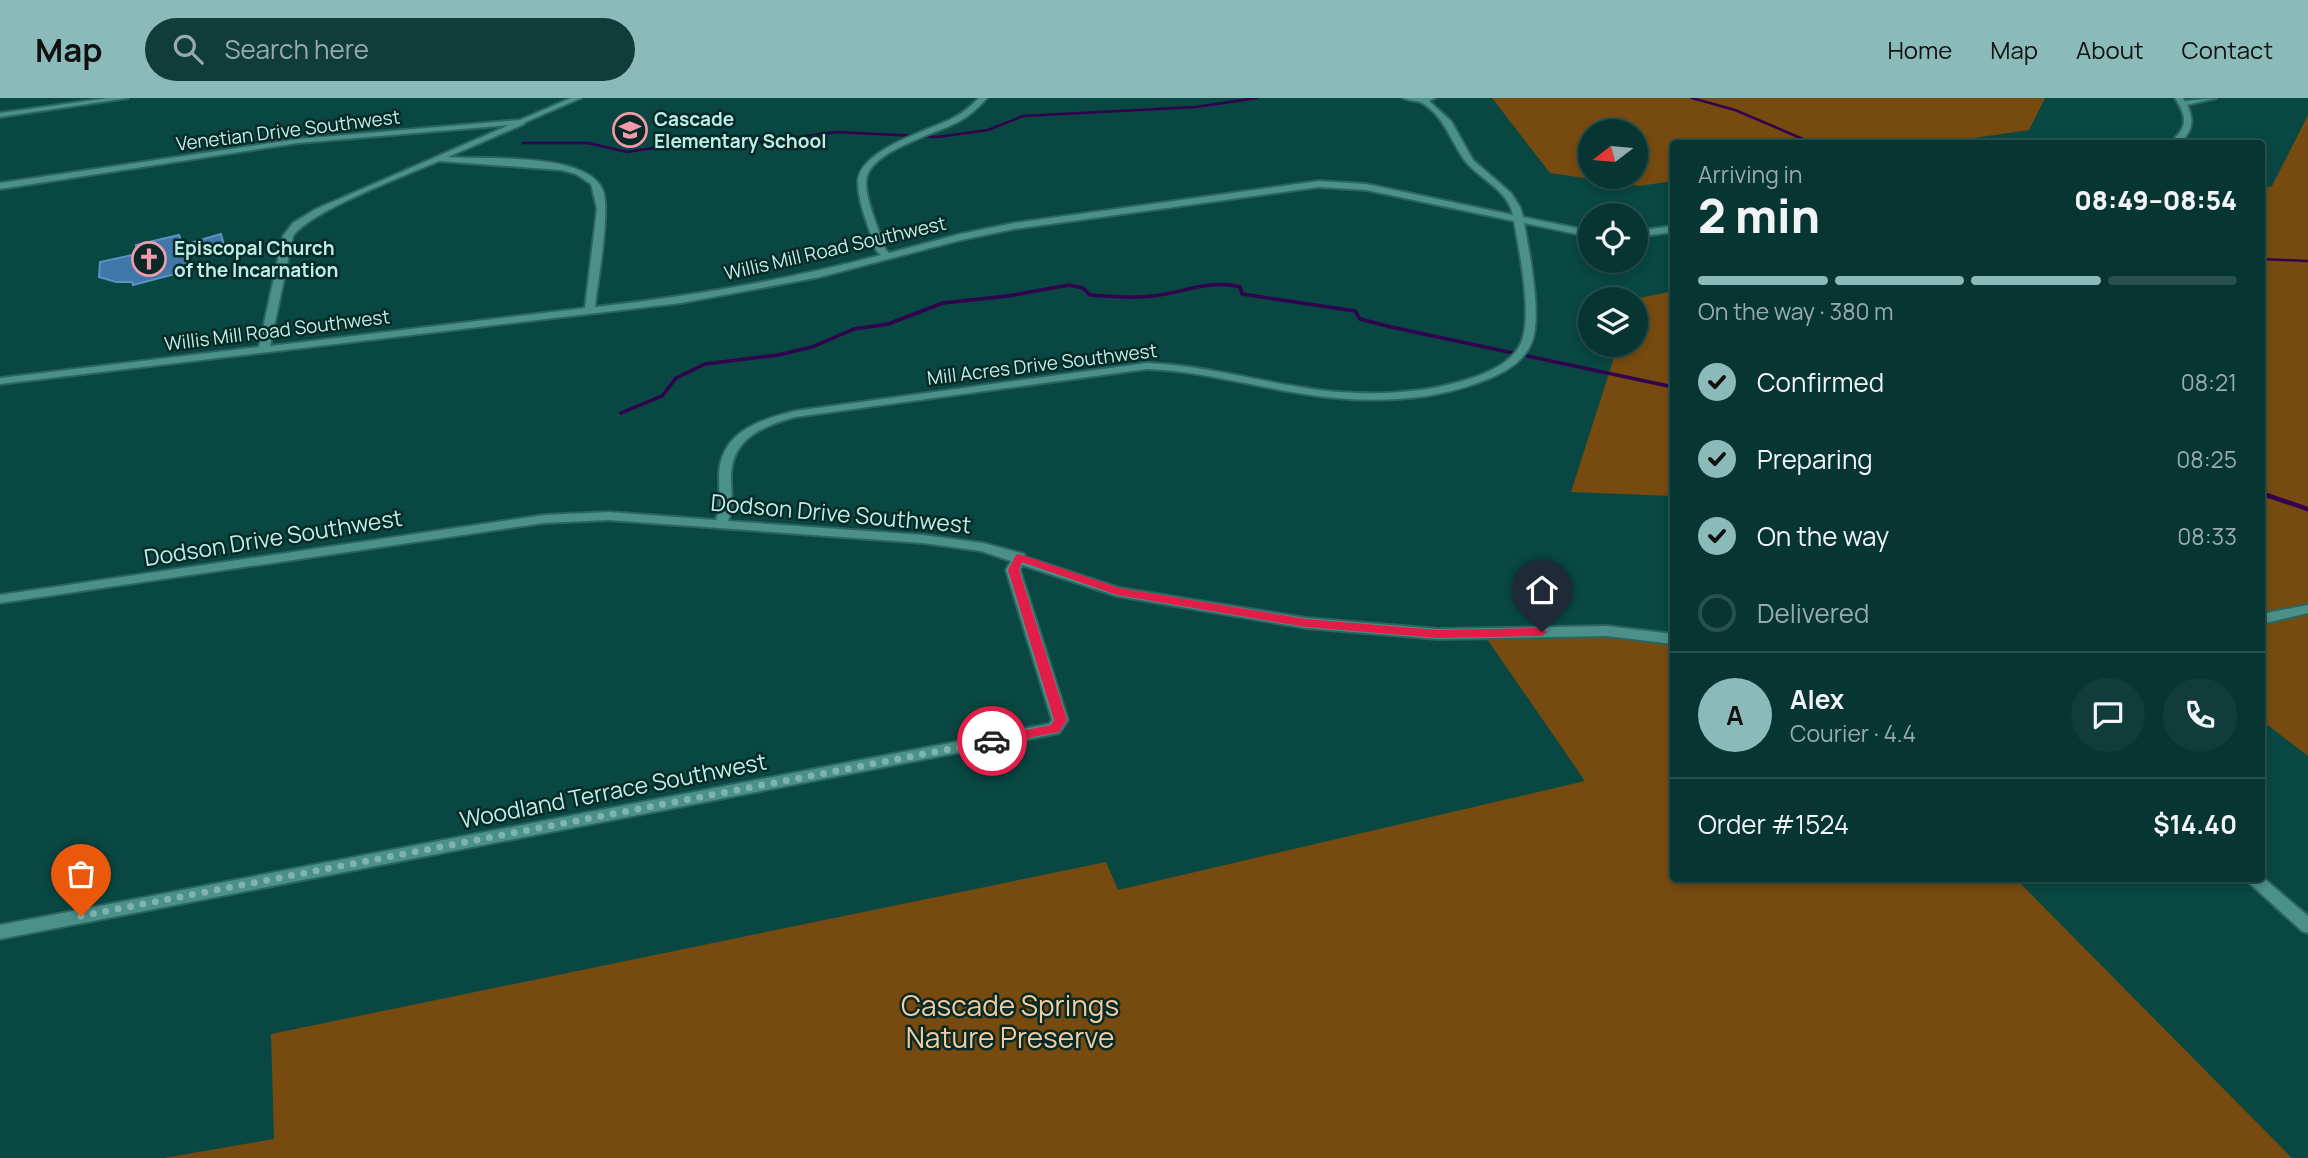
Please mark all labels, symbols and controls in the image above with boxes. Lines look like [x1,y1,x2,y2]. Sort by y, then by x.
search box [145,18,635,81]
text: Map [35,27,103,72]
icon: search [169,30,207,68]
text: Search here [225,31,369,67]
text: Home [1887,33,1952,66]
text: Map [1990,33,2038,66]
text: About [2076,33,2144,66]
text: Contact [2182,33,2273,66]
street label: Venetian Drive Southwest [175,103,401,157]
place label: Cascade Elementary School [654,106,827,154]
school or university icon: Cascade Elementary School [611,111,649,149]
north arrow [1578,119,1648,189]
map controls [1578,119,1648,357]
text: Arriving in [1698,158,1803,190]
text: 08:49–08:54 [2074,182,2237,218]
text: 2 min [1698,184,1820,247]
button: locate [1578,203,1648,273]
street label: Willis Mill Road Southwest [722,210,948,286]
place label: Episcopal Church of the Incarnation [174,235,338,283]
church icon: Episcopal Church of the Incarnation [130,240,168,278]
button: layers [1578,287,1648,357]
text: On the way · 380 m [1698,295,1894,327]
street label: Willis Mill Road Southwest [163,303,391,357]
street label: Mill Acres Drive Southwest [926,337,1158,391]
icon: check [1698,363,1736,401]
text: Confirmed [1757,364,1884,400]
text: 08:21 [2181,366,2237,398]
icon: check [1698,440,1736,478]
text: Preparing [1757,441,1873,477]
text: 08:25 [2176,443,2237,475]
street label: Dodson Drive Southwest [709,486,973,540]
street label: Dodson Drive Southwest [141,501,405,573]
icon: check [1698,517,1736,555]
text: On the way [1757,518,1889,554]
text: 08:33 [2177,520,2237,552]
pin [1512,560,1572,632]
icon: home [1523,571,1561,609]
text: Delivered [1757,595,1869,631]
button: chat [2071,678,2145,752]
button: phone [2163,678,2237,752]
text: Alex [1790,681,1844,717]
text: A [1726,697,1744,733]
courier [957,706,1027,776]
text: Courier · 4.4 [1790,717,1916,749]
icon: car [973,722,1011,760]
street label: Woodland Terrace Southwest [457,745,769,835]
text: Order #1524 [1698,806,1849,842]
text: $14.40 [2153,806,2237,842]
pin [51,844,111,916]
icon: bag [62,855,100,893]
park label: Cascade Springs Nature Preserve [901,986,1119,1056]

